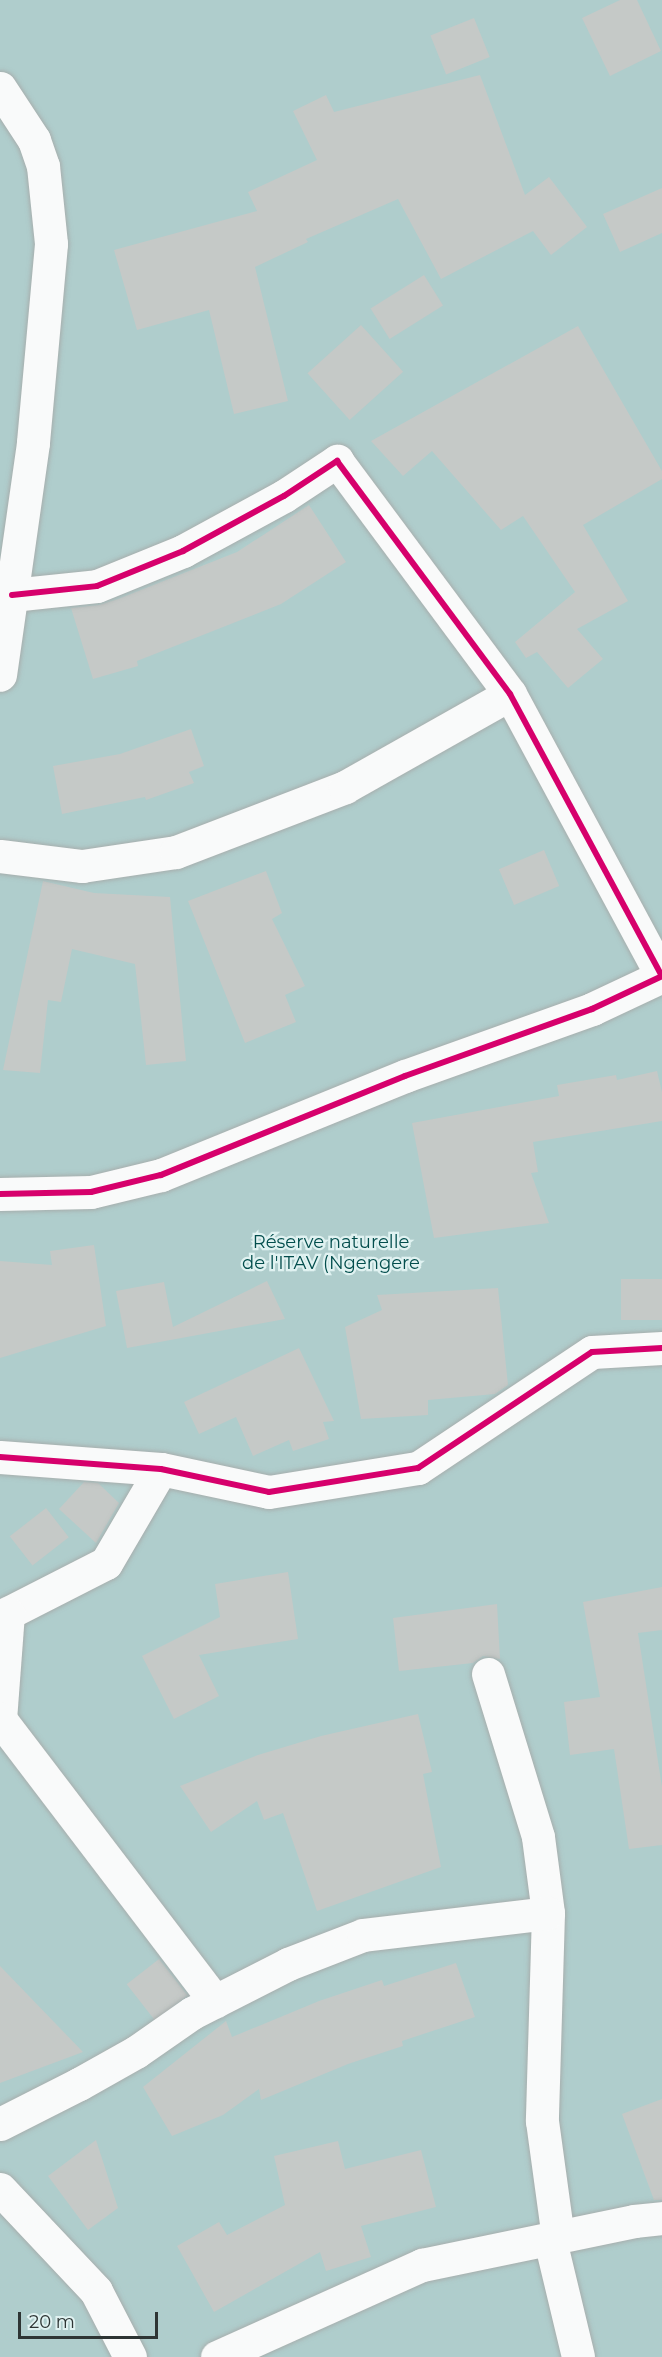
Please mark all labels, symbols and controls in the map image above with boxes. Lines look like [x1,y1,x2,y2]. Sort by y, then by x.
park label: Réserve naturelle de l'ITAV (Ngengere [242,1232,420,1274]
scale bar [21,2300,160,2338]
text: 20 m [29,2311,75,2333]

